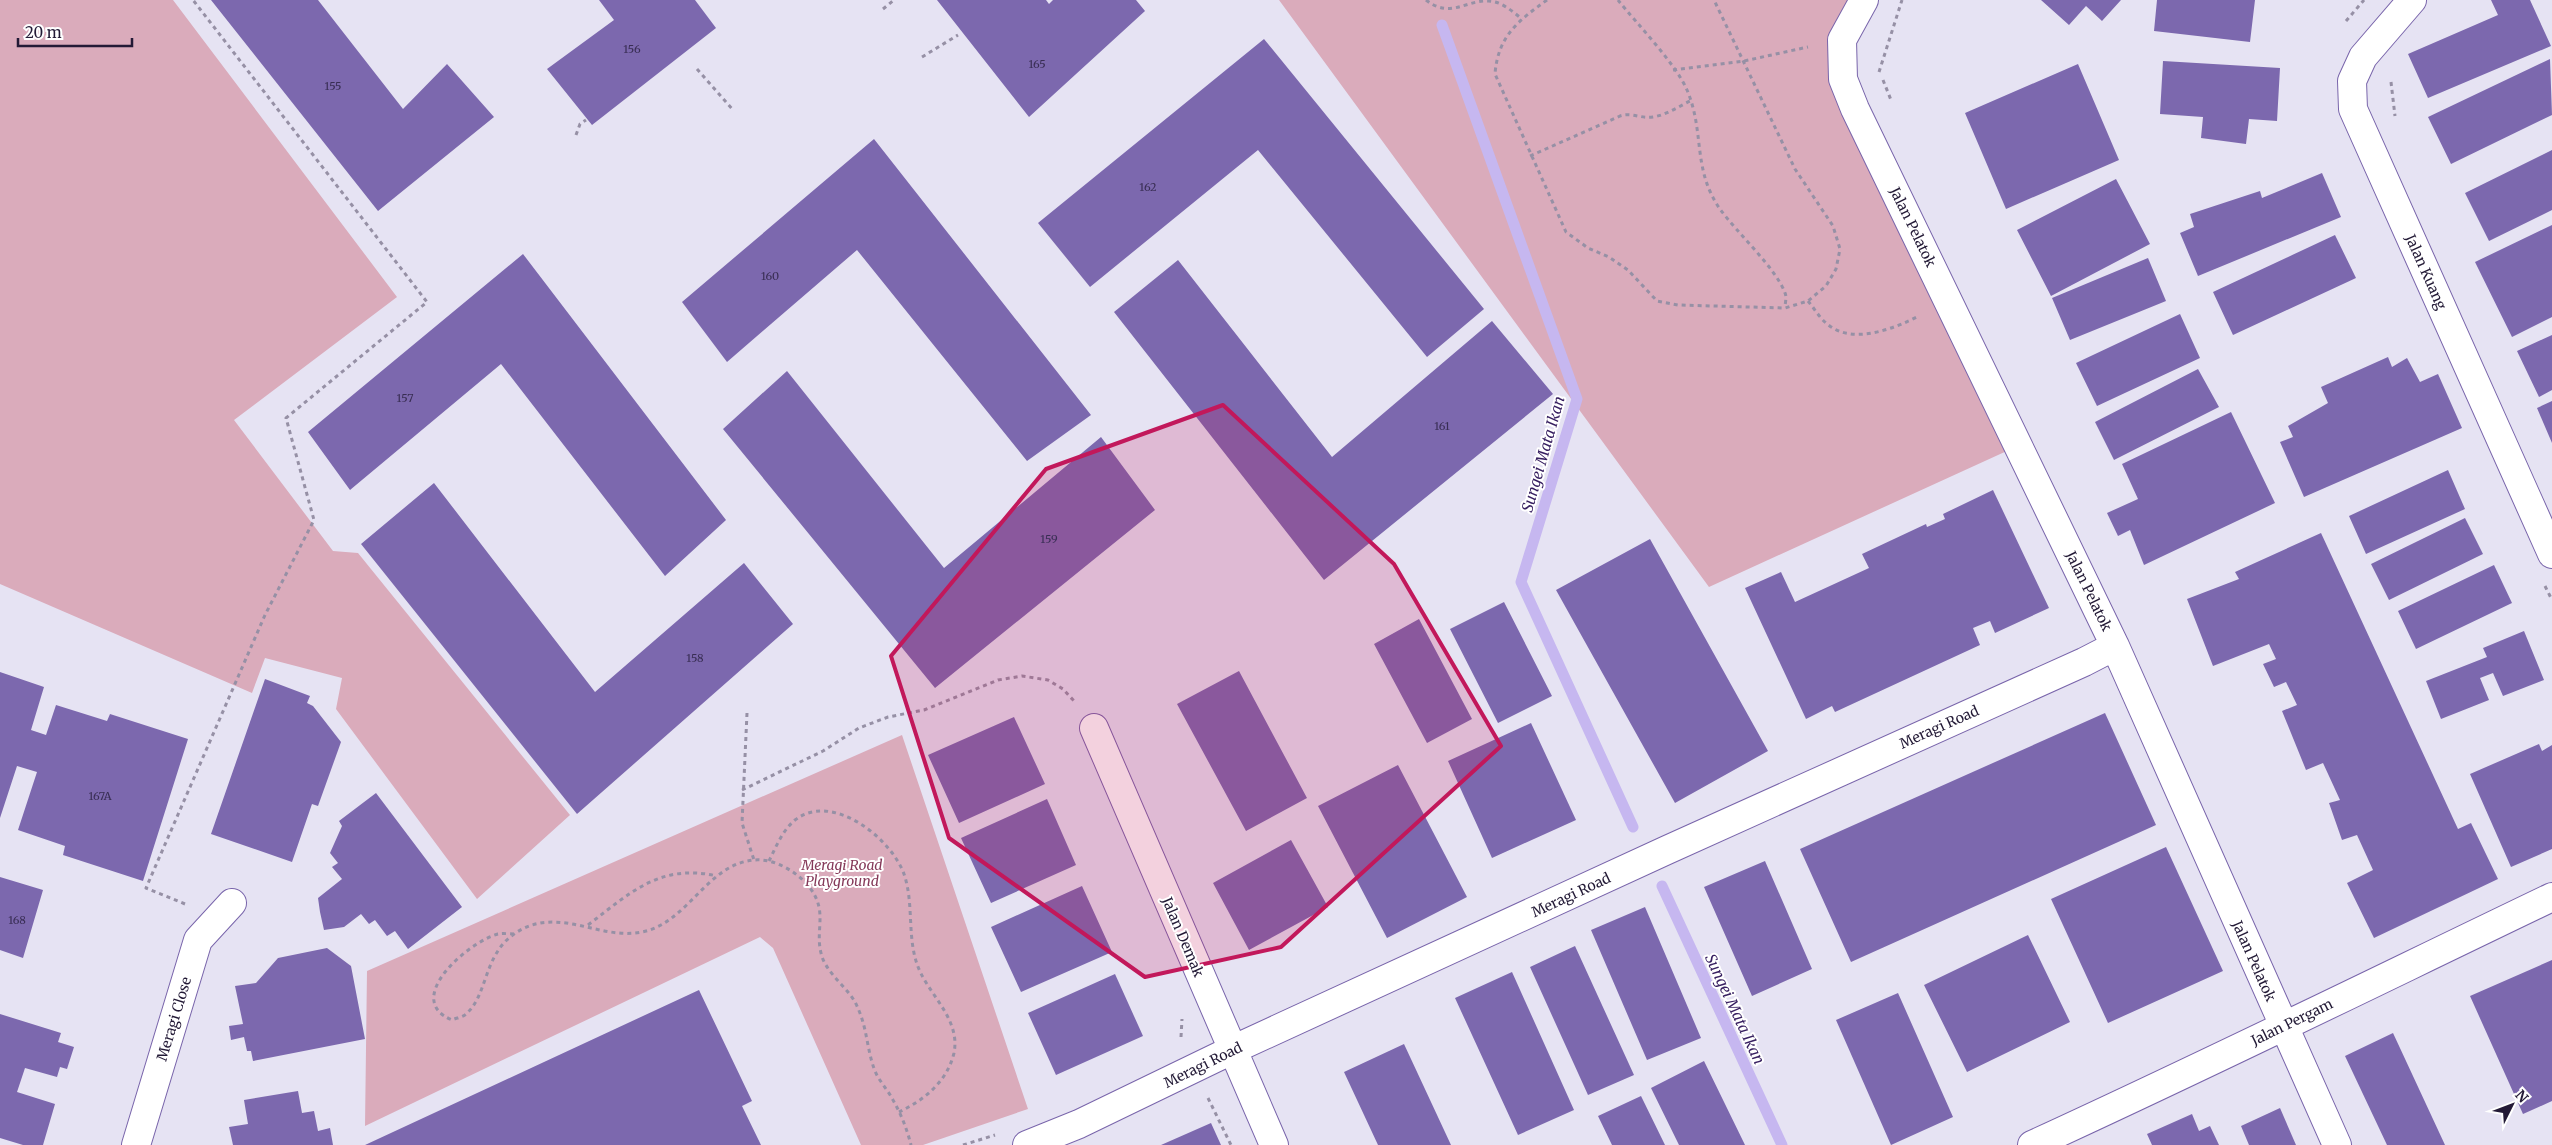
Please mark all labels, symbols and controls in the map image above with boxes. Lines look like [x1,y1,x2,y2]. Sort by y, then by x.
scale bar [18,15,131,47]
text: 20 m [25,23,62,42]
house number: 156 [623,42,641,56]
house number: 165 [1028,57,1046,71]
house number: 155 [325,79,341,93]
house number: 162 [1139,180,1157,194]
street label: Jalan Pelatok [1885,183,1940,270]
street label: Jalan Kuang [2401,231,2451,313]
house number: 160 [761,269,779,283]
house number: 157 [397,391,413,405]
water label: Sungei Mata Ikan [1517,394,1569,514]
house number: 161 [1434,419,1450,433]
house number: 159 [1040,532,1058,546]
street label: Jalan Pelatok [2061,547,2116,634]
house number: 158 [686,651,704,665]
street label: Meragi Road [1896,701,1982,753]
house number: 167A [88,789,112,803]
park label: Meragi Road Playground [800,856,883,890]
street label: Meragi Road [1529,869,1614,921]
street label: Jalan Demak [1158,893,1208,980]
house number: 168 [8,913,26,927]
street label: Jalan Pelatok [2228,917,2280,1004]
water label: Sungei Mata Ikan [1701,951,1769,1067]
street label: Meragi Close [153,975,195,1063]
street label: Jalan Pergam [2247,994,2336,1050]
street label: Meragi Road [1161,1038,1246,1092]
north arrow [2487,1080,2537,1130]
text: N [2511,1086,2532,1106]

